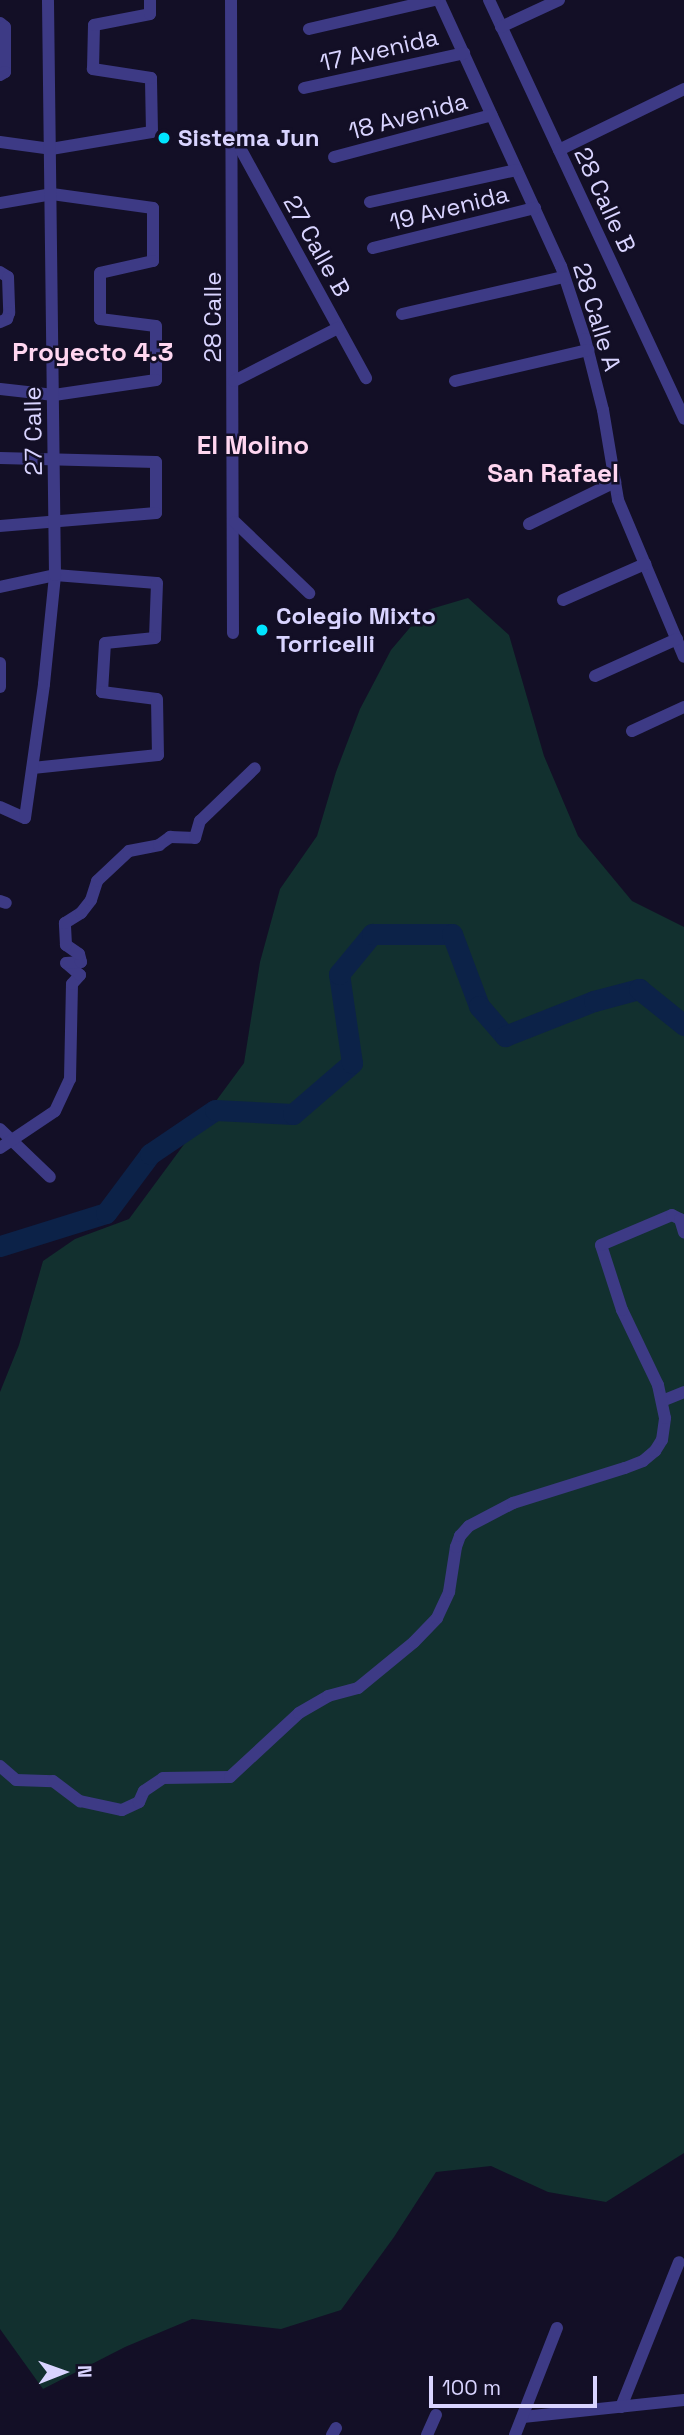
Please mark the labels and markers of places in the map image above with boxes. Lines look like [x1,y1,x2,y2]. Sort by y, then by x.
place label: Sistema Jun [178,124,319,152]
marker: Sistema Jun [156,130,172,146]
place label: Colegio Mixto Torricelli [276,602,436,658]
marker: Colegio Mixto Torricelli [254,622,270,638]

